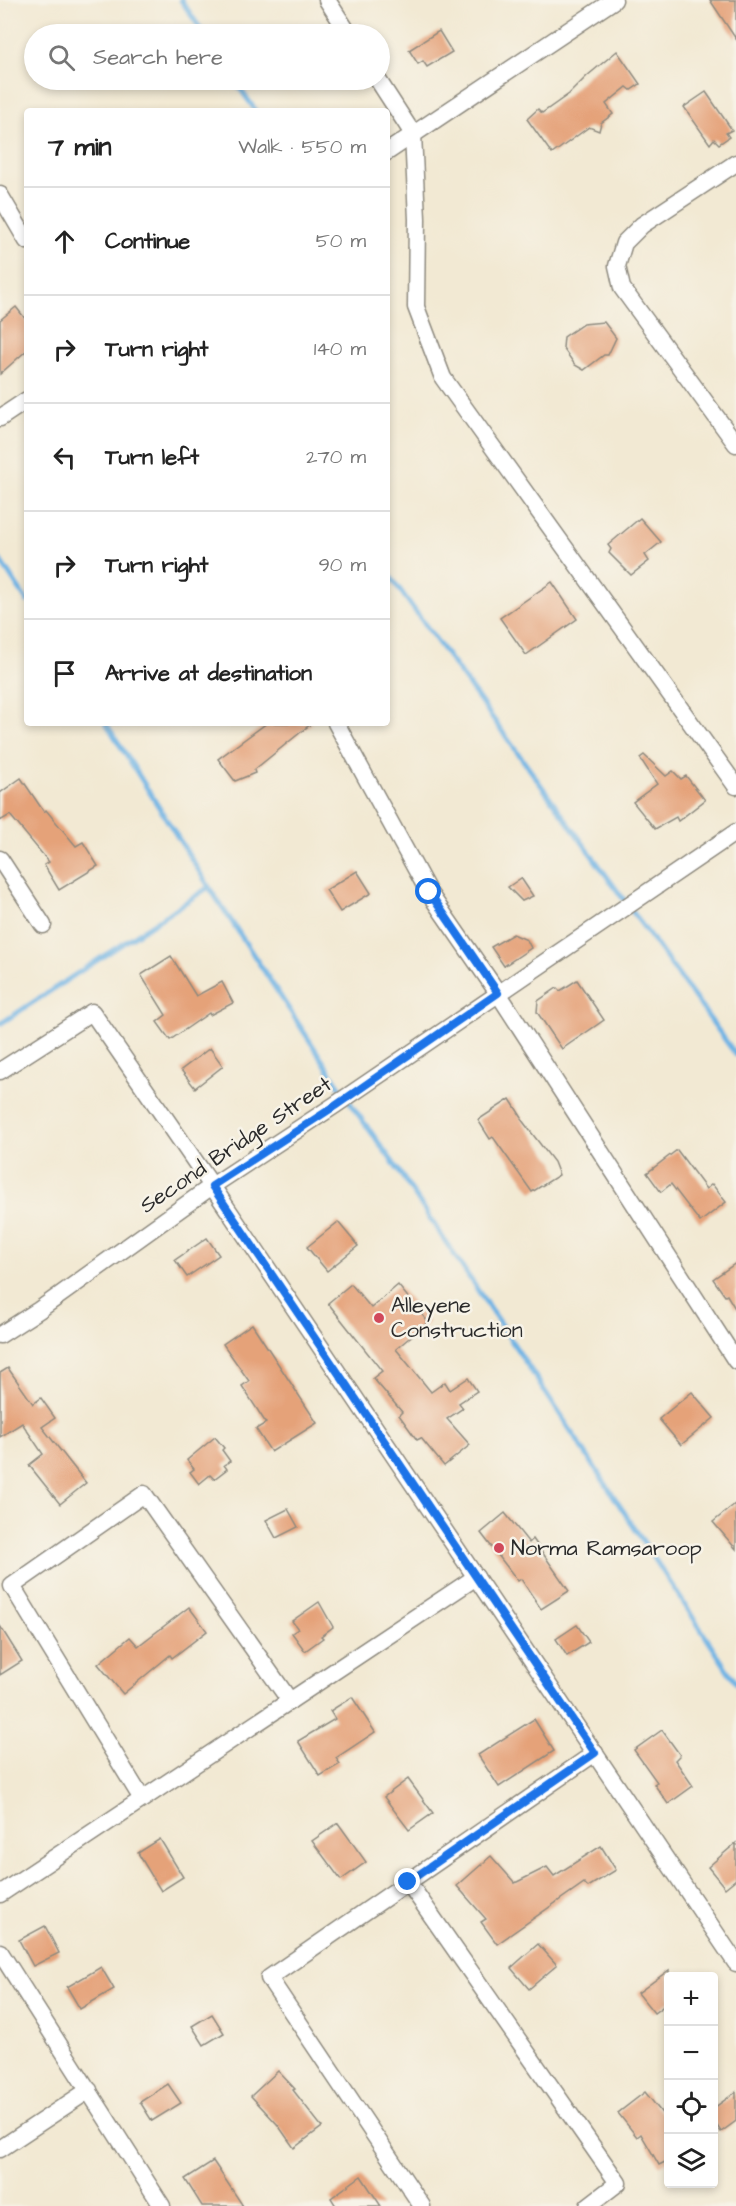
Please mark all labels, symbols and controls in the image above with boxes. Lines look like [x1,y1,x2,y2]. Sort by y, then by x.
search box [24,24,390,90]
icon: search [45,41,78,74]
text: Search here [93,42,223,73]
text: 7 min [48,129,112,165]
text: Walk · 550 m [238,133,366,161]
icon: ahead [48,225,81,258]
text: Continue [105,226,190,257]
text: 50 m [316,227,366,255]
icon: right [48,333,81,366]
text: Turn right [105,334,208,365]
text: 140 m [314,335,366,363]
icon: left [48,441,81,474]
text: Turn left [105,442,199,473]
text: 270 m [306,443,366,471]
icon: right [48,549,81,582]
text: Turn right [105,550,208,581]
text: 90 m [318,551,366,579]
icon: arrive [48,657,81,690]
text: Arrive at destination [105,658,312,689]
route start [415,878,441,904]
street label: Second Bridge Street [134,1069,339,1222]
place label: Alleyene Construction [391,1290,523,1346]
marker: Alleyene Construction [372,1311,386,1325]
place label: Norma Ramsaroop [511,1533,702,1564]
marker: Norma Ramsaroop [492,1541,506,1555]
route end [394,1868,420,1894]
map controls [664,1972,718,2188]
button: + [664,1972,718,2026]
button: − [664,2026,718,2080]
button: locate [664,2080,718,2134]
button: layers [664,2134,718,2188]

